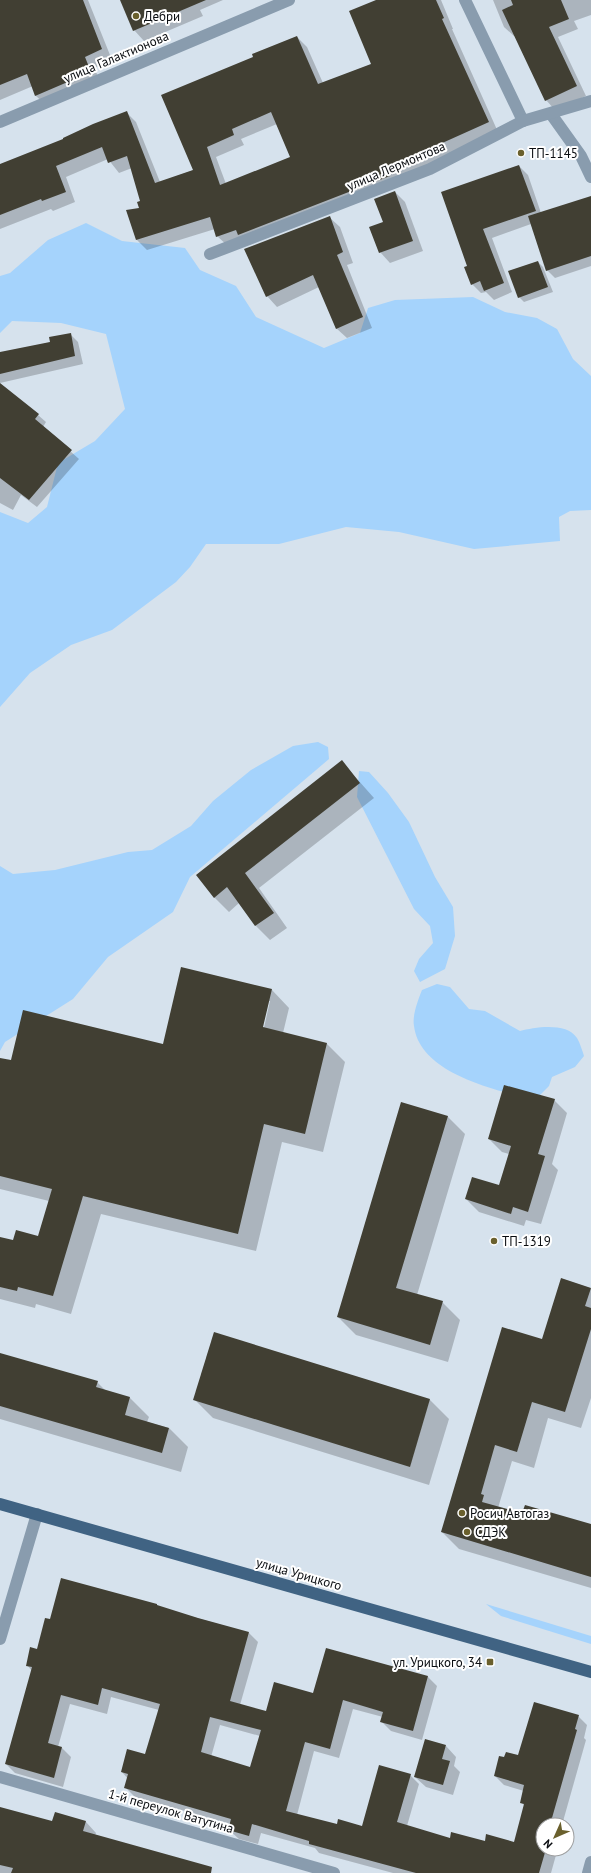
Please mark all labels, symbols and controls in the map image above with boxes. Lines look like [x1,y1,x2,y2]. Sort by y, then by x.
place label: Дебри [144,8,180,25]
marker: Дебри [131,11,141,21]
street label: улица Галактионова [61,27,171,87]
street label: улица Лермонтова [344,138,448,194]
place label: ТП-1145 [529,145,578,162]
marker: ТП-1145 [516,148,526,158]
place label: ТП-1319 [502,1233,551,1250]
marker: ТП-1319 [489,1236,499,1246]
place label: Росич Автогаз [470,1505,549,1522]
marker: Росич Автогаз [457,1508,467,1518]
place label: СДЭК [475,1524,506,1541]
marker: СДЭК [462,1527,472,1537]
street label: улица Урицкого [254,1554,344,1594]
place label: ул. Урицкого, 34 [393,1654,482,1671]
marker: ул. Урицкого, 34 [485,1657,495,1667]
street label: 1-й переулок Ватутина [106,1785,236,1837]
north arrow [535,1817,575,1857]
text: N [540,1837,555,1852]

